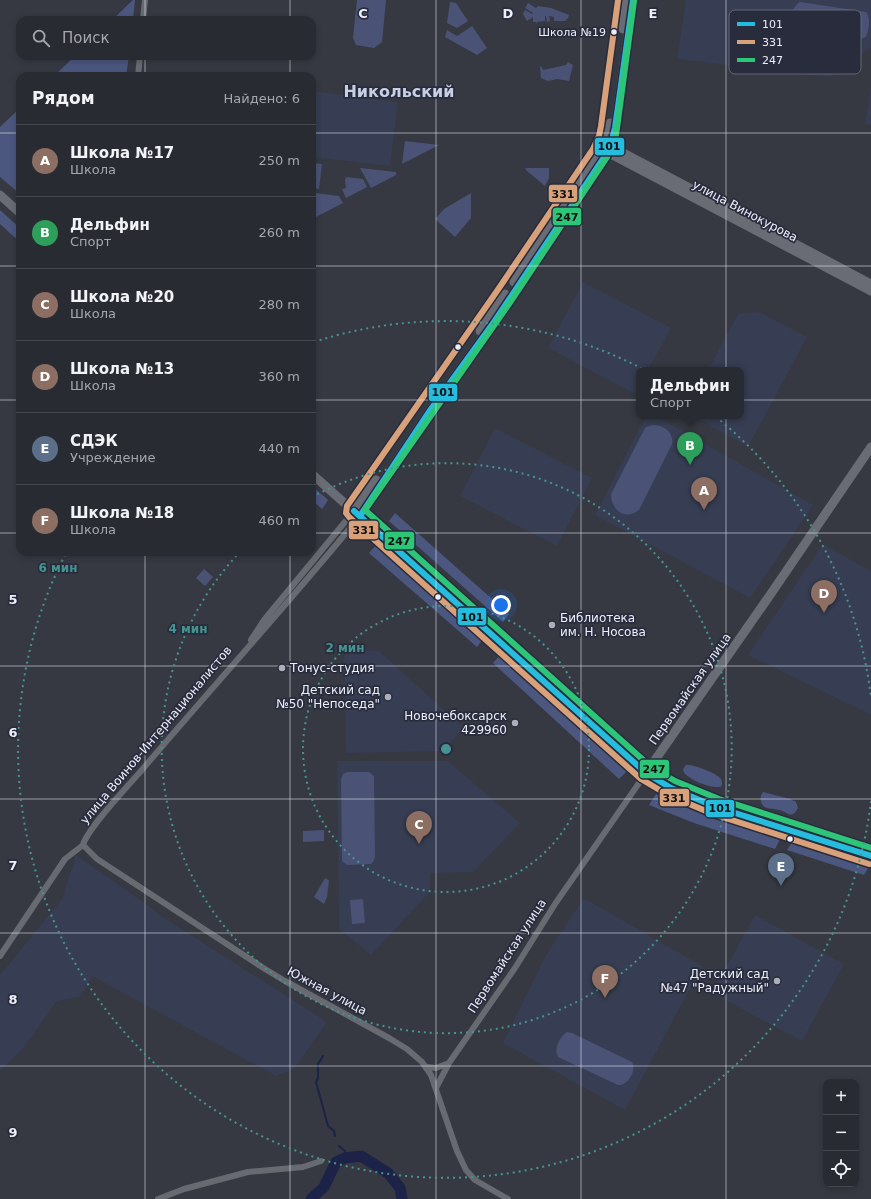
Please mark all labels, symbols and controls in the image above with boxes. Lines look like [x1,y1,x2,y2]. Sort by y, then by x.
text: C [358,6,368,21]
text: D [503,6,514,21]
text: E [649,6,657,21]
legend [729,10,861,74]
search box [16,16,316,60]
text: 101 [762,18,783,31]
place label: Школа №19 [538,26,606,39]
icon: search [30,27,52,49]
marker: Школа №19 [609,27,619,37]
text: Поиск [62,29,110,47]
text: 331 [762,36,783,49]
text: 247 [762,54,783,67]
district label: Никольский [343,82,455,101]
text: Рядом [32,88,95,108]
text: Найдено: 6 [224,91,300,106]
line badge: 101 [594,137,625,156]
text: 101 [598,140,620,153]
text: Школа №17 [70,144,174,162]
text: A [40,153,50,168]
text: 250 m [258,153,300,168]
text: Школа [70,162,116,177]
street label: улица Винокурова [690,177,800,245]
line badge: 331 [548,184,578,203]
text: 331 [552,188,574,201]
line badge: 247 [552,207,582,226]
text: 247 [556,211,578,224]
text: Дельфин [70,216,150,234]
text: B [40,225,50,240]
text: 260 m [258,225,300,240]
text: Спорт [70,234,111,249]
text: Школа №20 [70,288,174,306]
text: C [40,297,50,312]
text: 280 m [258,297,300,312]
text: Школа [70,306,116,321]
unlabelled marker [453,342,463,352]
text: Школа №13 [70,360,174,378]
popup [636,367,744,419]
text: D [40,369,50,384]
text: 360 m [258,369,300,384]
text: Дельфин [650,377,730,395]
text: Школа [70,378,116,393]
line badge: 101 [428,383,458,402]
text: 101 [432,386,454,399]
text: Спорт [650,395,691,410]
text: СДЭК [70,432,118,450]
pin: B [677,432,703,465]
text: E [41,441,49,456]
text: 440 m [258,441,300,456]
text: Учреждение [70,450,156,465]
pin: A [691,477,717,510]
text: Школа №18 [70,504,174,522]
text: F [41,513,49,528]
text: 460 m [258,513,300,528]
line badge: 331 [348,520,379,540]
text: Школа [70,522,116,537]
text: 331 [353,524,375,537]
line badge: 247 [384,531,415,550]
text: 247 [388,535,410,548]
text: 6 мин [38,561,78,575]
pin: D [811,580,837,613]
text: 5 [8,592,18,607]
unlabelled marker [433,592,443,602]
your location [491,595,511,615]
line badge: 101 [457,607,487,626]
text: 101 [461,611,483,624]
place label: Библиотека им. Н. Носова [560,611,646,639]
marker: Библиотека им. Н. Носова [547,620,557,630]
text: 4 мин [168,622,208,636]
street label: Первомайская улица [646,631,734,747]
text: 2 мин [325,641,365,655]
street label: улица Воинов-Интернационалистов [77,643,235,827]
place label: Тонус-студия [289,661,375,675]
marker: Тонус-студия [277,663,287,673]
place label: Детский сад №50 "Непоседа" [276,683,380,711]
marker: Детский сад №50 "Непоседа" [383,692,393,702]
place label: Новочебоксарск 429960 [404,709,507,737]
marker: Новочебоксарск 429960 [510,718,520,728]
text: 6 [8,725,18,740]
centre of rings [439,742,453,756]
line badge: 247 [639,759,670,779]
text: 247 [643,763,665,776]
line badge: 331 [659,788,690,807]
text: 331 [663,792,685,805]
line badge: 101 [705,799,735,818]
text: 101 [709,802,731,815]
pin: C [406,811,432,844]
unlabelled marker [785,834,795,844]
pin: E [768,853,794,886]
text: 7 [8,858,18,873]
street label: Первомайская улица [465,896,549,1016]
street label: Южная улица [285,964,369,1018]
pin: F [592,965,618,998]
place label: Детский сад №47 "Радужный" [660,967,769,995]
marker: Детский сад №47 "Радужный" [772,976,782,986]
text: 8 [8,992,18,1007]
map controls [823,1079,859,1187]
button: + [823,1079,859,1115]
button: − [823,1115,859,1151]
text: 9 [8,1125,18,1140]
button: locate [823,1151,859,1187]

